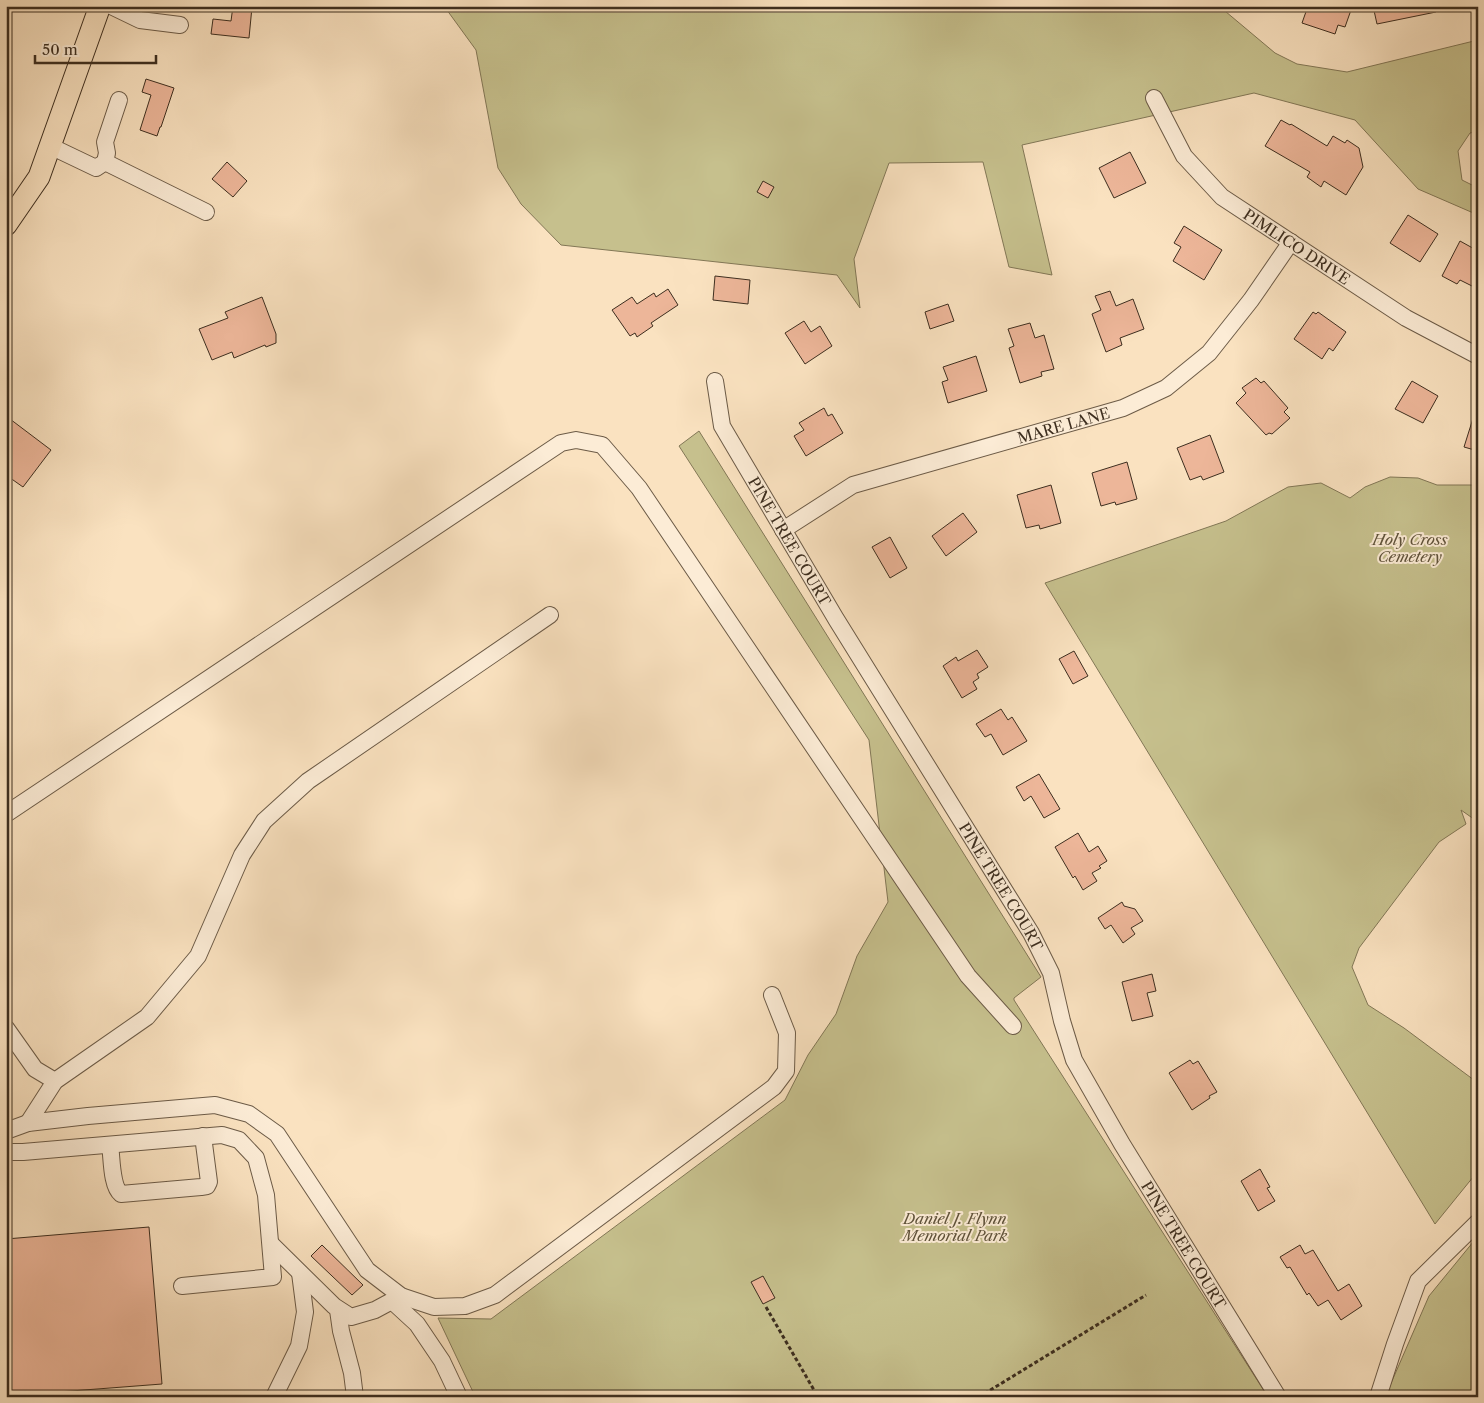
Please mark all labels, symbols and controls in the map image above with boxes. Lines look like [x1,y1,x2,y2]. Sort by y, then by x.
scale bar [35,32,156,64]
text: 50 m [42,40,78,59]
street label: PIMLICO DRIVE [1240,204,1354,288]
street label: MARE LANE [1015,403,1112,447]
street label: PINE TREE COURT [745,473,836,609]
park label: Holy Cross Cemetery [1371,530,1448,566]
street label: PINE TREE COURT [955,819,1048,954]
street label: PINE TREE COURT [1138,1177,1231,1312]
park label: Daniel J. Flynn Memorial Park [901,1209,1007,1245]

